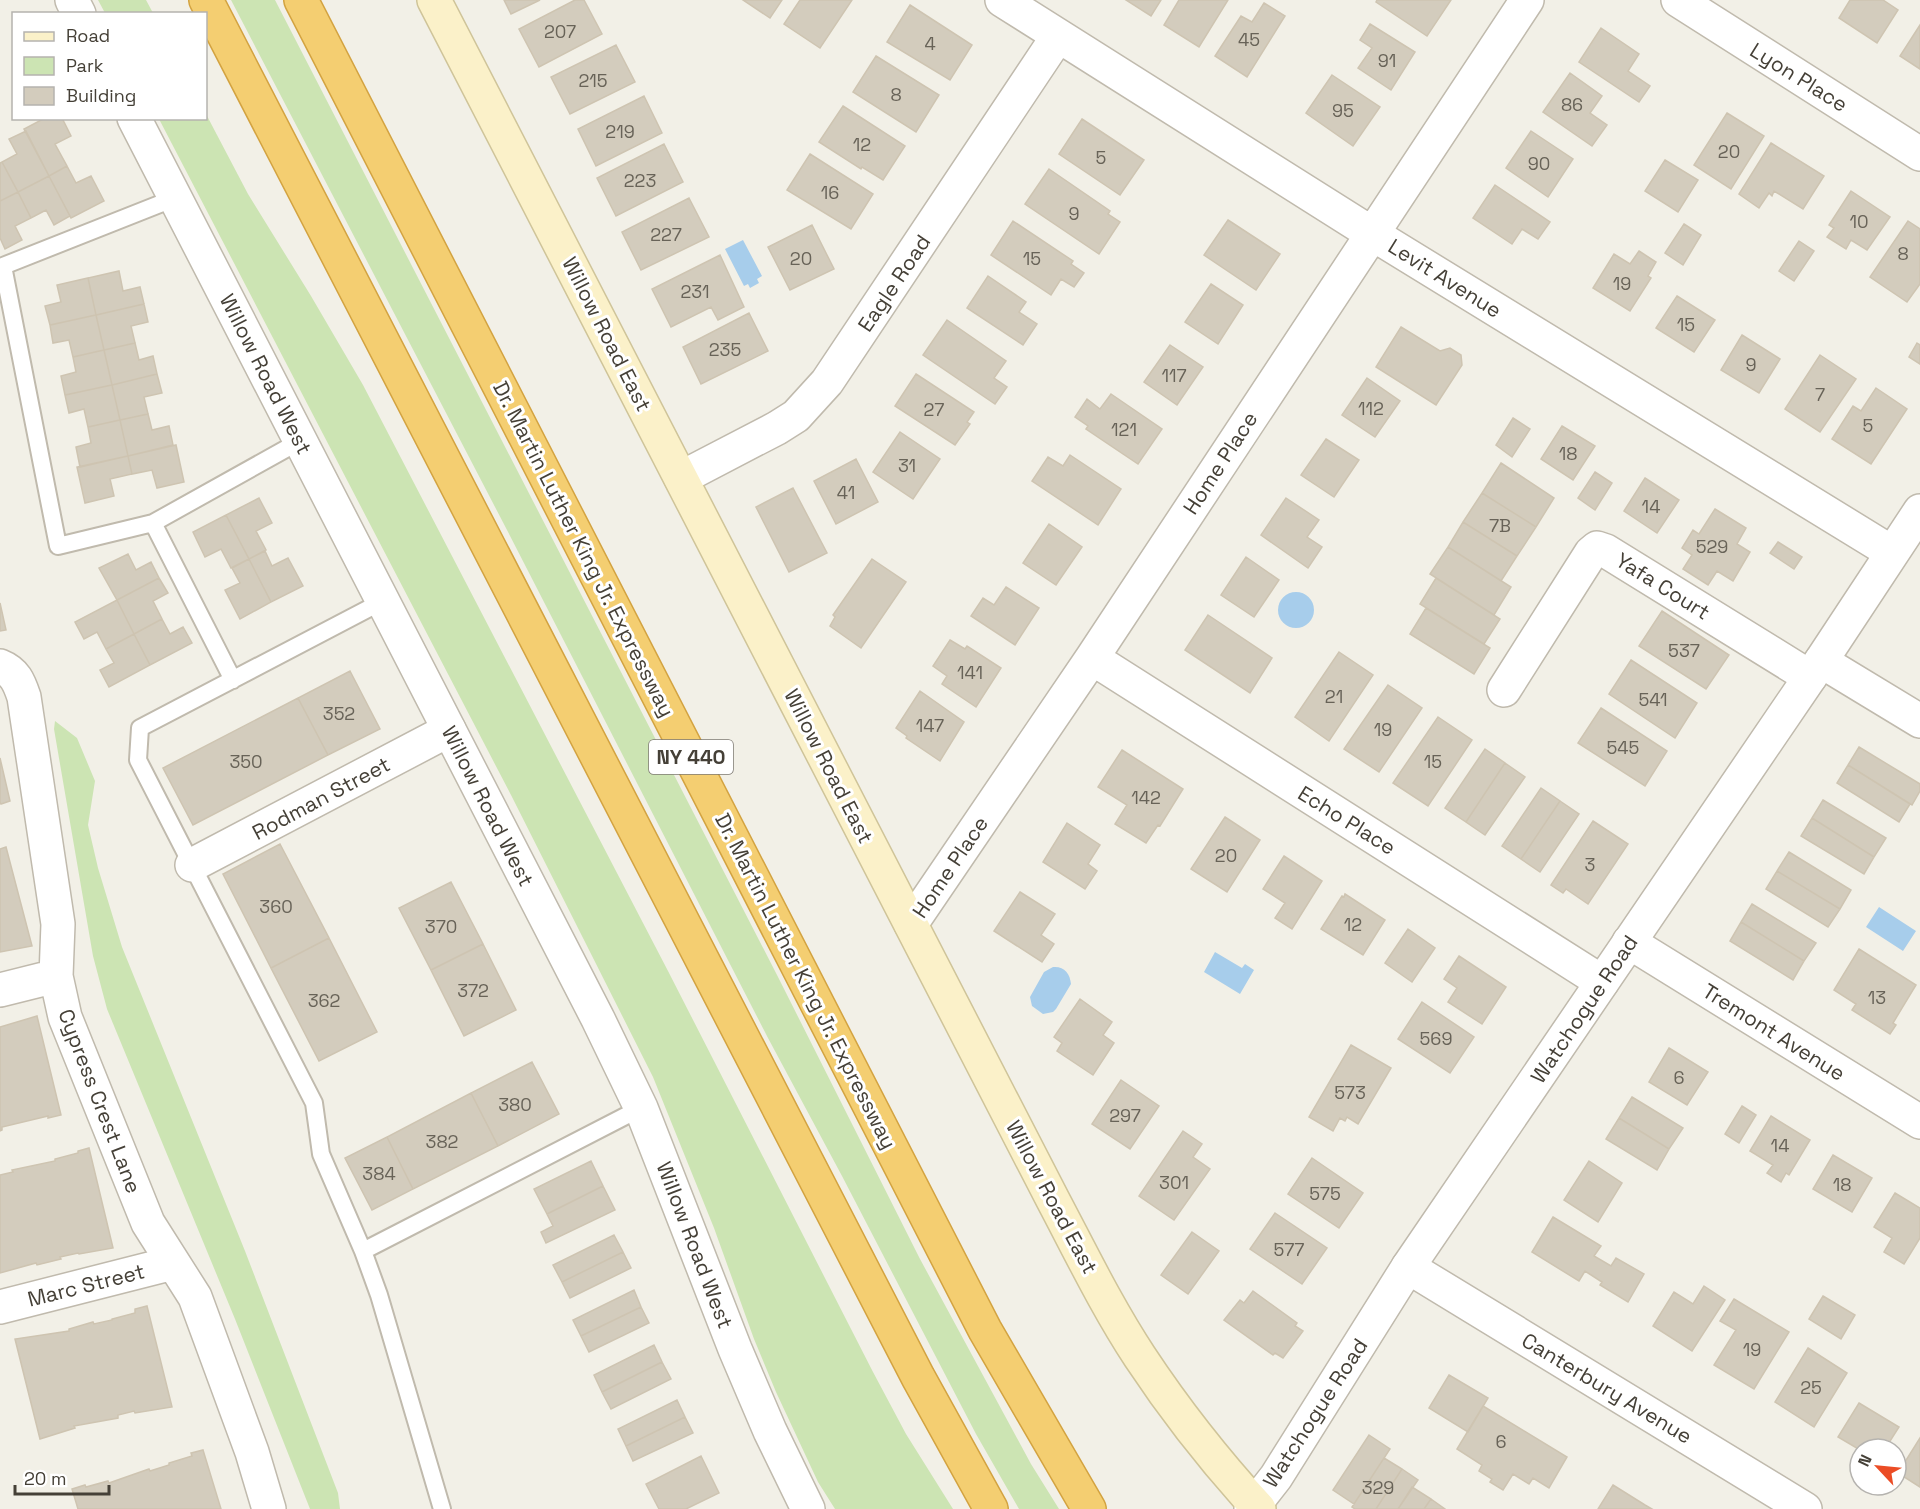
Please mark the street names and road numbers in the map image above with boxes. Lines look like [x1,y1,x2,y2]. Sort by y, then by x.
street label: Lyon Place [1745,36,1853,118]
street label: Eagle Road [852,229,936,337]
street label: Levit Avenue [1383,232,1507,324]
street label: Willow Road East [556,252,658,416]
street label: Willow Road West [214,289,318,459]
street label: Dr. Martin Luther King Jr. Expressway [487,376,681,722]
street label: Home Place [1177,406,1263,520]
street label: Yafa Court [1611,546,1715,626]
street label: Willow Road East [778,684,880,848]
street label: Willow Road West [436,721,540,891]
road number: NY 440 [649,740,733,774]
street label: Rodman Street [247,750,395,846]
street label: Echo Place [1293,779,1401,861]
street label: Dr. Martin Luther King Jr. Expressway [709,808,903,1154]
street label: Home Place [906,811,994,923]
street label: Watchogue Road [1524,930,1644,1088]
street label: Tremont Avenue [1698,977,1850,1087]
street label: Cypress Crest Lane [52,1005,148,1197]
street label: Willow Road East [1000,1116,1104,1278]
street label: Willow Road West [651,1158,739,1332]
street label: Marc Street [25,1257,147,1313]
street label: Canterbury Avenue [1517,1326,1697,1450]
street label: Watchogue Road [1257,1333,1373,1493]

